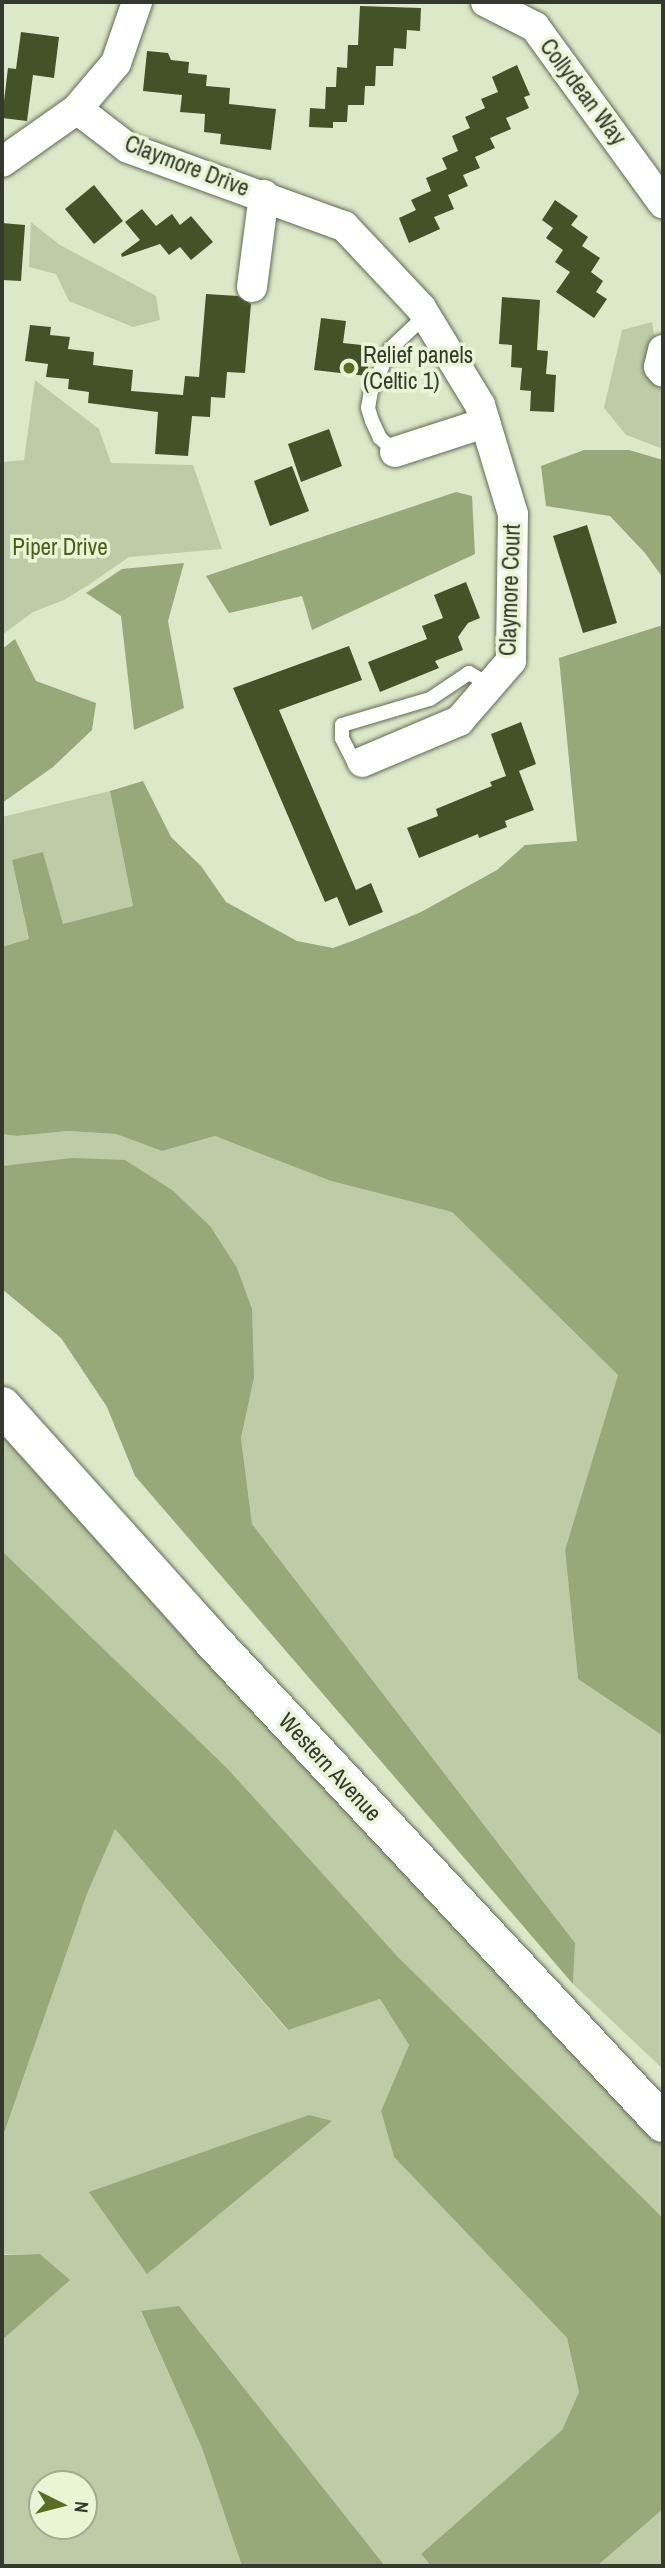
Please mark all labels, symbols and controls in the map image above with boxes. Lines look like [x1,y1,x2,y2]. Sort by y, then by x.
street label: Collydean Way [534,33,632,151]
street label: Claymore Drive [121,130,253,202]
place label: Relief panels (Celtic 1) [363,341,473,395]
marker: Relief panels (Celtic 1) [341,360,357,376]
street label: Claymore Court [494,524,526,656]
park label: Piper Drive [12,533,108,561]
street label: Western Avenue [273,1707,387,1827]
north arrow [28,2470,98,2540]
text: N [68,2500,95,2514]

